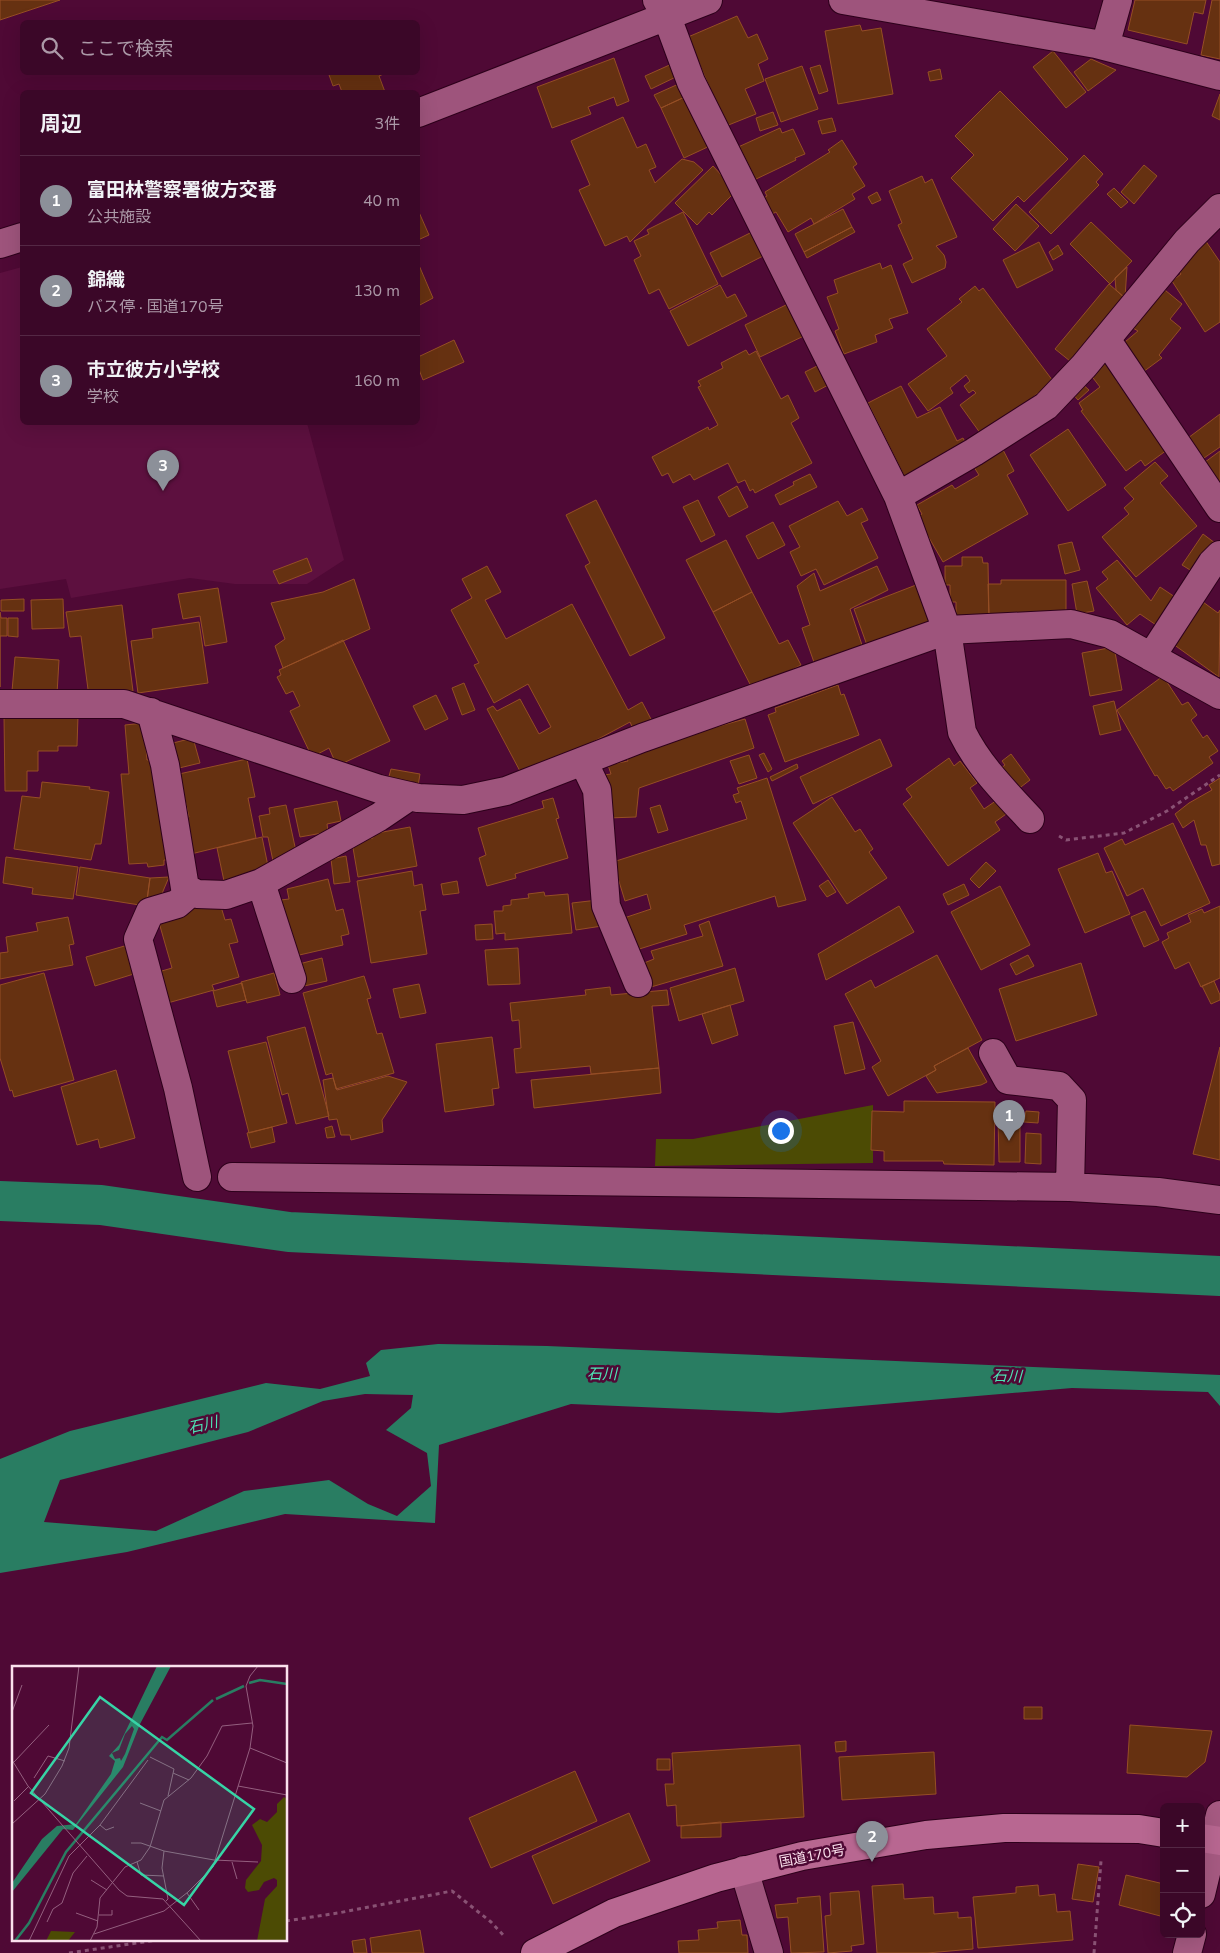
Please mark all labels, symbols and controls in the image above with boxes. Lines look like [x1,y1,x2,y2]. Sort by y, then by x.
search box [20,20,420,75]
icon: search [38,34,66,62]
text: ここで検索 [78,36,173,62]
text: 周辺 [40,110,82,138]
text: 3件 [374,113,400,135]
text: 富田林警察署彼方交番 [87,177,277,203]
text: 1 [51,190,61,212]
text: 40 m [363,190,400,212]
text: 公共施設 [87,206,151,228]
text: 錦織 [87,267,125,293]
text: 2 [51,280,61,302]
text: 130 m [353,280,400,302]
text: バス停 · 国道170号 [87,296,224,318]
text: 市立彼方小学校 [87,357,220,383]
text: 3 [51,370,61,392]
text: 160 m [353,370,400,392]
text: 学校 [87,386,119,408]
pin: 3 [147,450,179,491]
pin: 1 [993,1100,1025,1141]
your location [768,1118,794,1144]
water label: 石川 [587,1364,619,1384]
water label: 石川 [992,1365,1024,1387]
water label: 石川 [186,1411,222,1438]
inset map [12,1666,288,1940]
map controls [1160,1803,1205,1938]
button: + [1160,1803,1205,1848]
pin: 2 [856,1821,888,1862]
street label: 国道170号 [777,1840,847,1872]
button: − [1160,1848,1205,1893]
button: locate [1160,1893,1205,1938]

